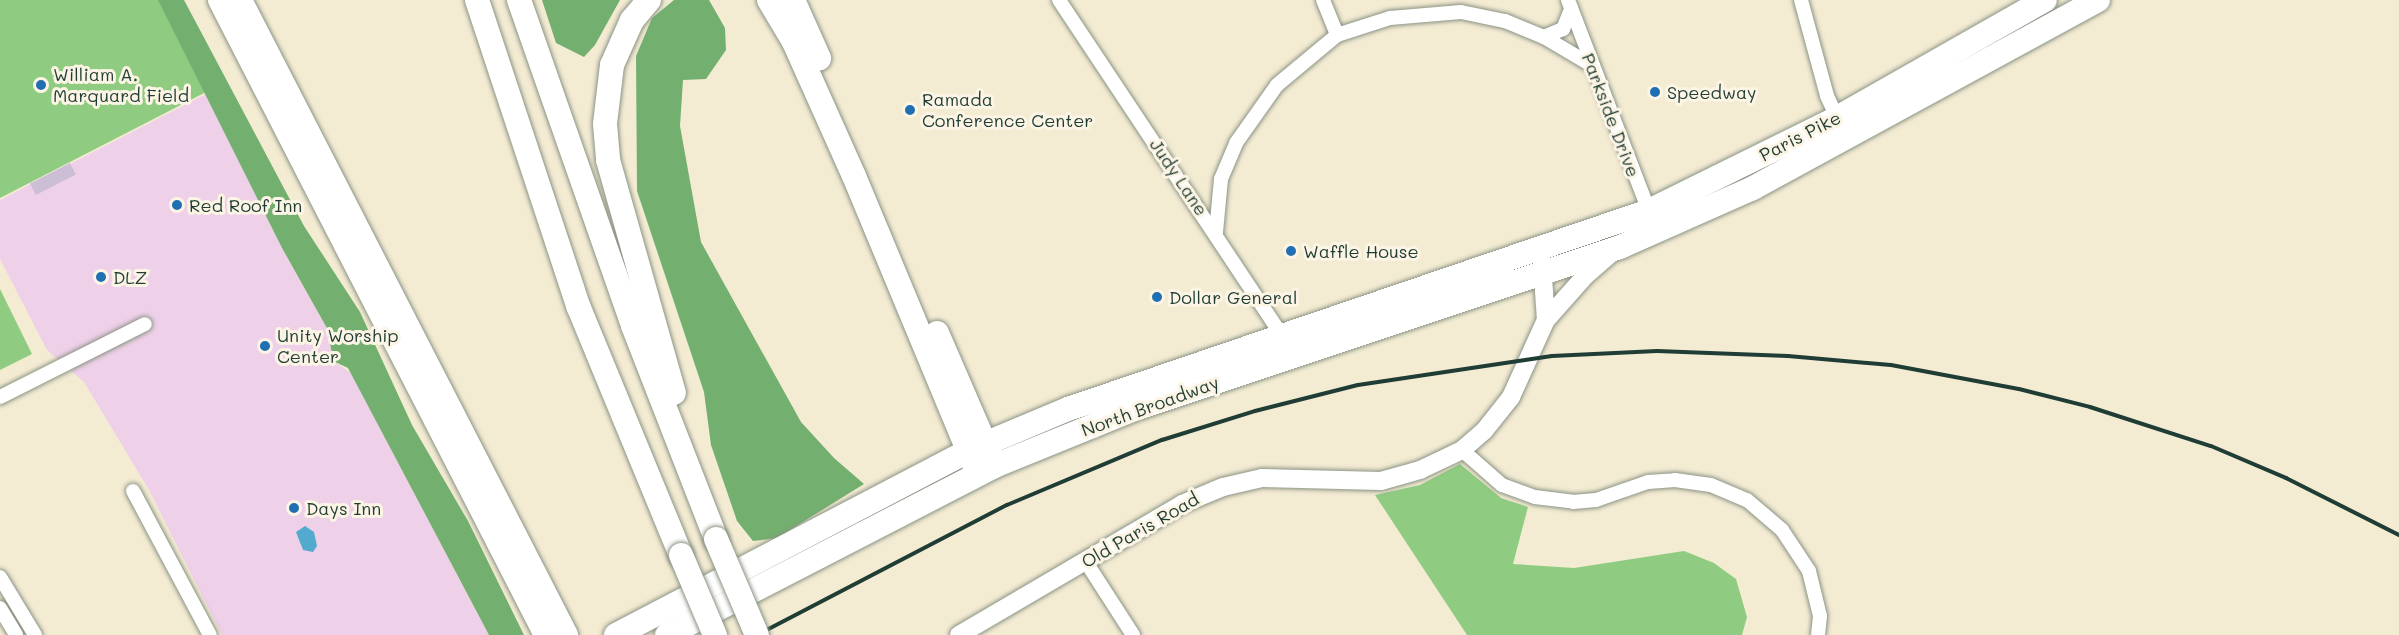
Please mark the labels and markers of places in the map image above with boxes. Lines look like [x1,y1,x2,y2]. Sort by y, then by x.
place label: William A. Marquard Field [53,64,189,106]
marker: William A. Marquard Field [34,78,48,92]
place label: Speedway [1667,81,1757,103]
marker: Speedway [1648,85,1662,99]
place label: Ramada Conference Center [922,89,1093,132]
marker: Ramada Conference Center [903,103,917,117]
place label: Red Roof Inn [189,194,302,216]
marker: Red Roof Inn [170,198,184,212]
place label: Waffle House [1303,240,1419,262]
marker: Waffle House [1284,244,1298,258]
place label: DLZ [113,266,147,288]
marker: DLZ [94,270,108,284]
place label: Dollar General [1169,286,1297,308]
marker: Dollar General [1150,290,1164,304]
place label: Unity Worship Center [277,325,399,368]
marker: Unity Worship Center [258,339,272,353]
place label: Days Inn [306,497,381,519]
marker: Days Inn [287,501,301,515]

